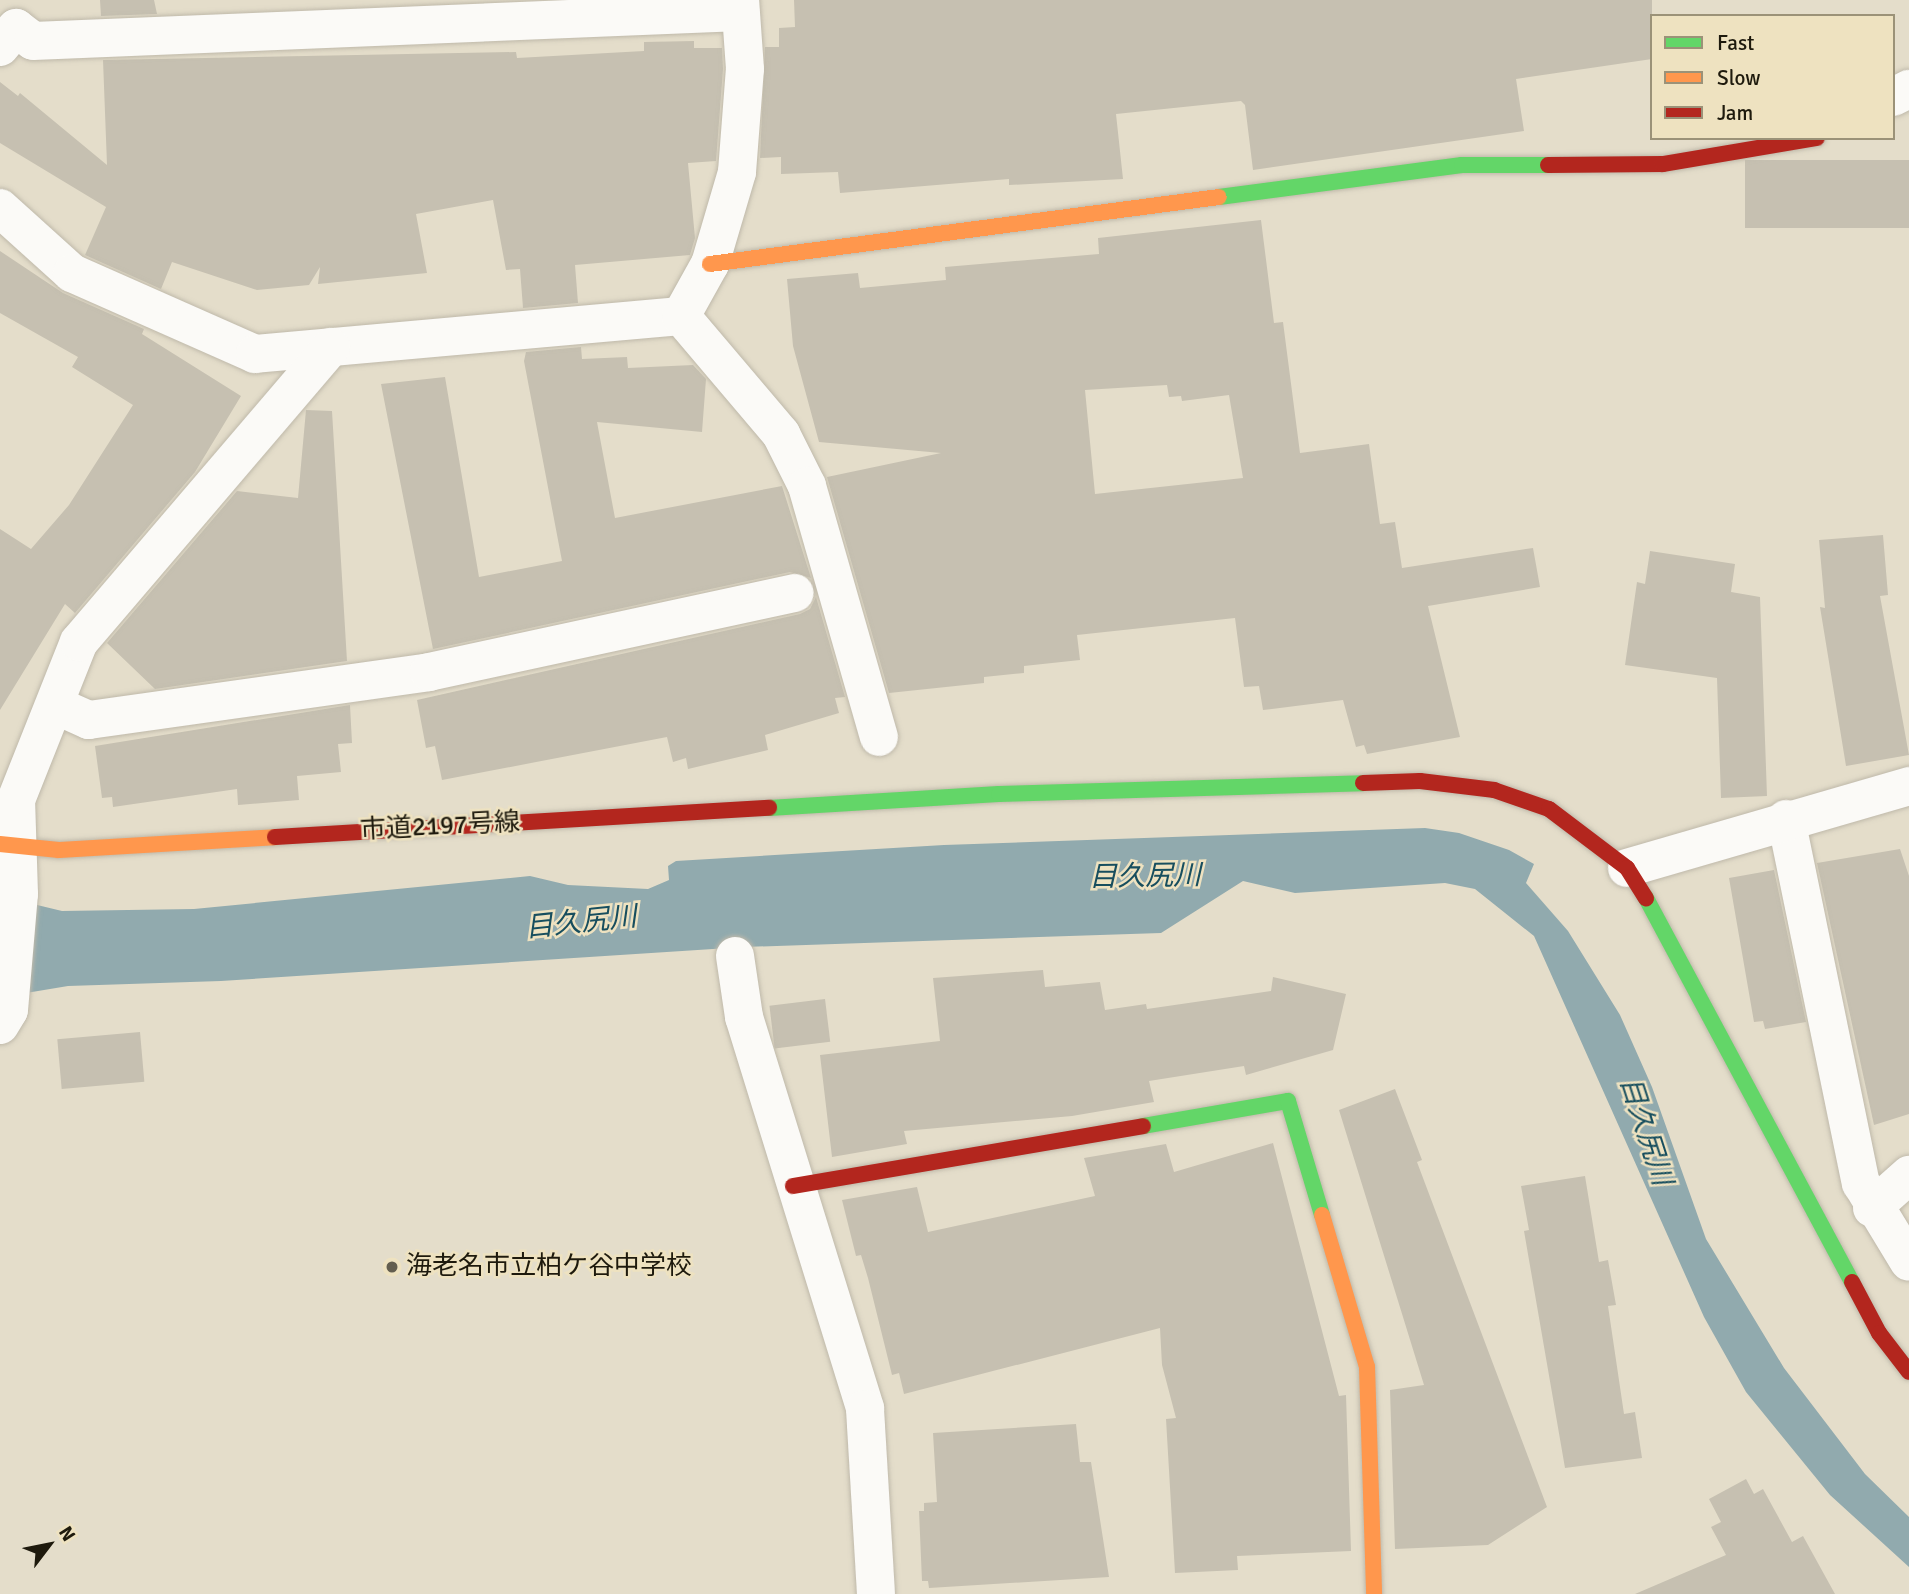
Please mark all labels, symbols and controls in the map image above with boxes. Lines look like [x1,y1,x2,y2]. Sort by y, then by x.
legend [1650,14,1895,140]
text: Fast [1717,30,1754,56]
text: Slow [1717,65,1761,91]
text: Jam [1717,100,1753,126]
street label: 市道2197号線 [359,807,521,847]
water label: 目久尻川 [1089,858,1201,894]
water label: 目久尻川 [524,899,638,945]
water label: 目久尻川 [1613,1073,1679,1189]
place label: 海老名市立柏ケ谷中学校 [406,1251,692,1283]
marker: 海老名市立柏ケ谷中学校 [384,1259,400,1275]
north arrow [14,1510,84,1580]
text: N [53,1522,80,1546]

